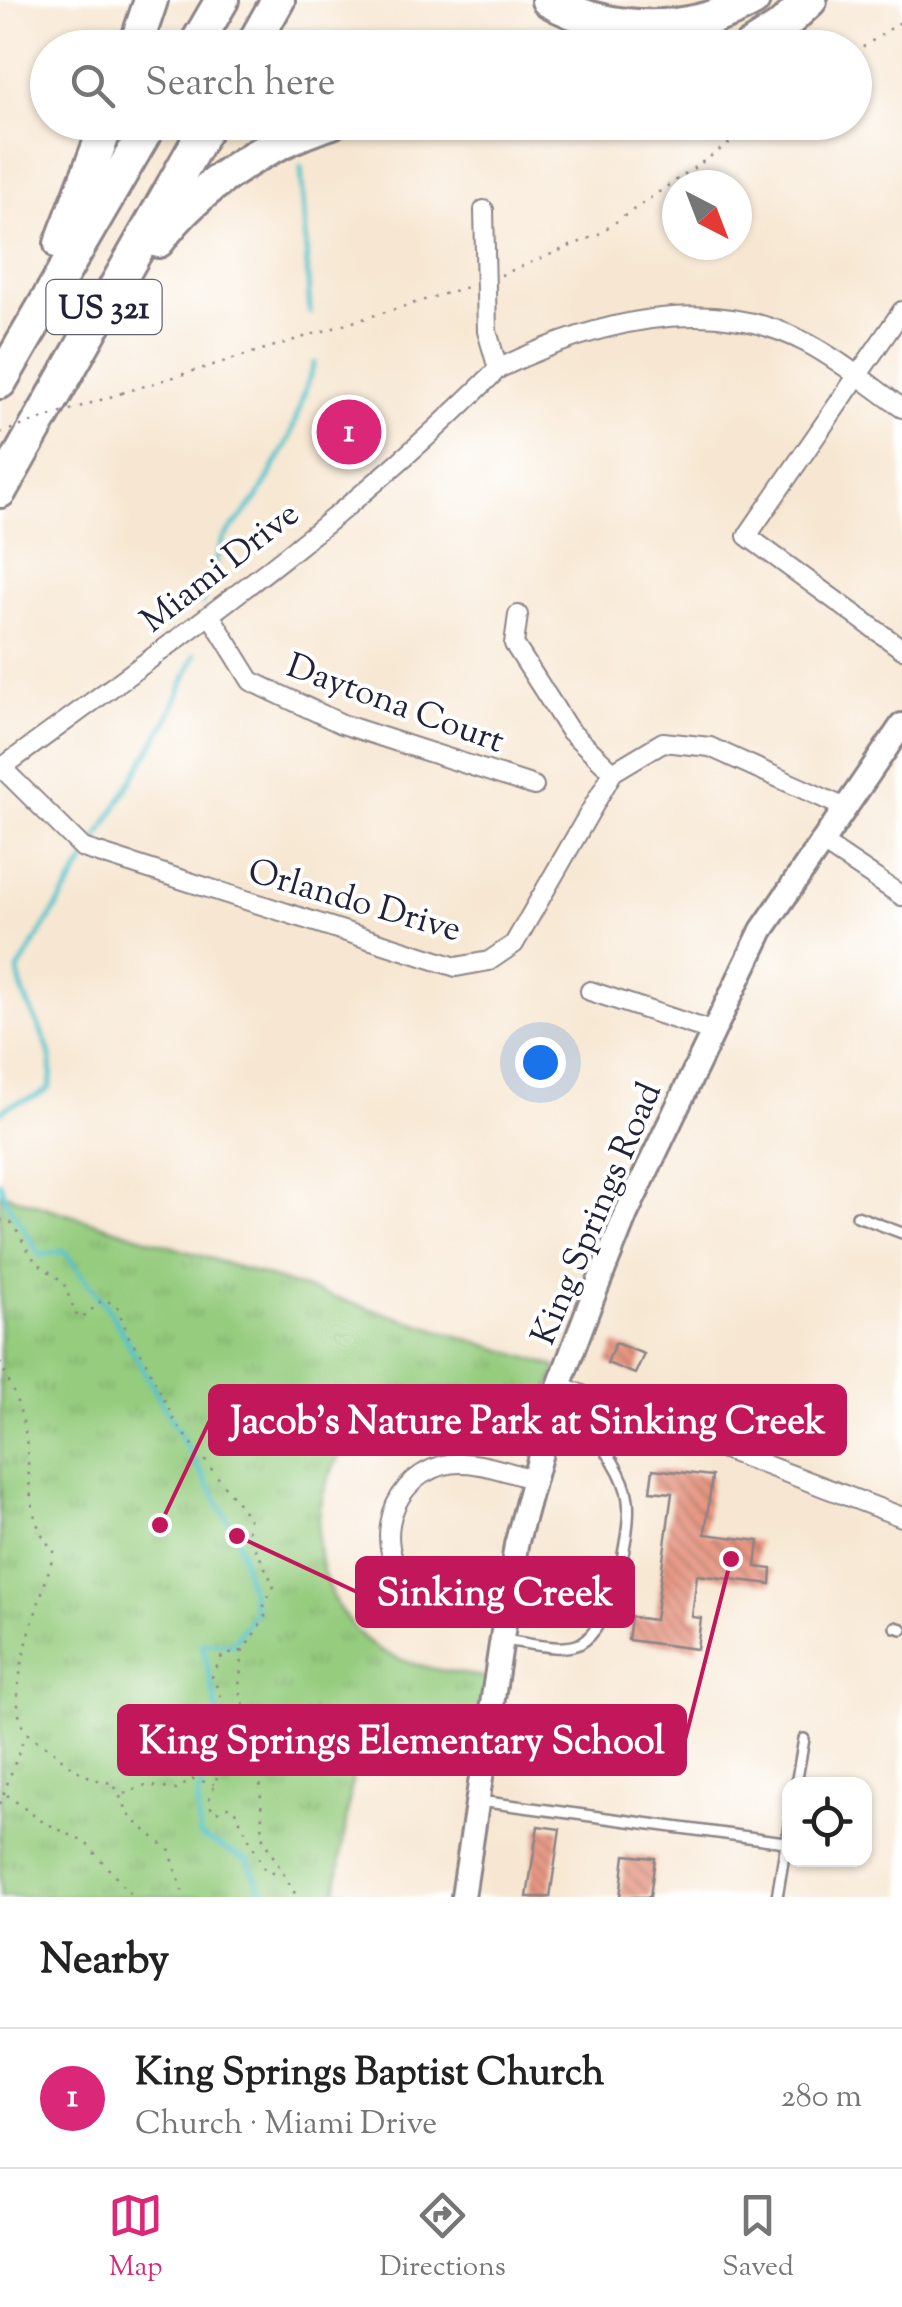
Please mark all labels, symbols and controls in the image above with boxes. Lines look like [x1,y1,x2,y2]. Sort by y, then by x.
search box [30,30,872,140]
icon: search [65,58,120,113]
text: Search here [145,58,336,112]
north arrow [662,170,752,260]
road number: US 321 [46,280,162,334]
pin: 1 [316,394,382,470]
street label: Miami Drive [131,491,311,647]
street label: Daytona Court [279,642,511,768]
street label: Orlando Drive [242,848,466,957]
your location [515,1037,566,1088]
street label: King Springs Road [520,1075,677,1354]
callout: Jacob's Nature Park at Sinking Creek [210,1386,845,1454]
text: Jacob's Nature Park at Sinking Creek [228,1397,826,1451]
callout: Sinking Creek [357,1558,633,1626]
text: Sinking Creek [377,1569,613,1623]
callout: King Springs Elementary School [119,1706,685,1774]
text: King Springs Elementary School [139,1717,665,1771]
map controls [782,1777,872,1867]
button: locate [782,1777,872,1867]
text: Nearby [40,1932,169,1992]
text: King Springs Baptist Church [135,2048,604,2102]
text: 1 [67,2075,78,2121]
text: 280 m [781,2075,862,2121]
text: Church · Miami Drive [135,2102,437,2148]
tab: Map [108,2188,163,2288]
tab: Directions [379,2188,506,2288]
tab: Saved [722,2188,794,2288]

